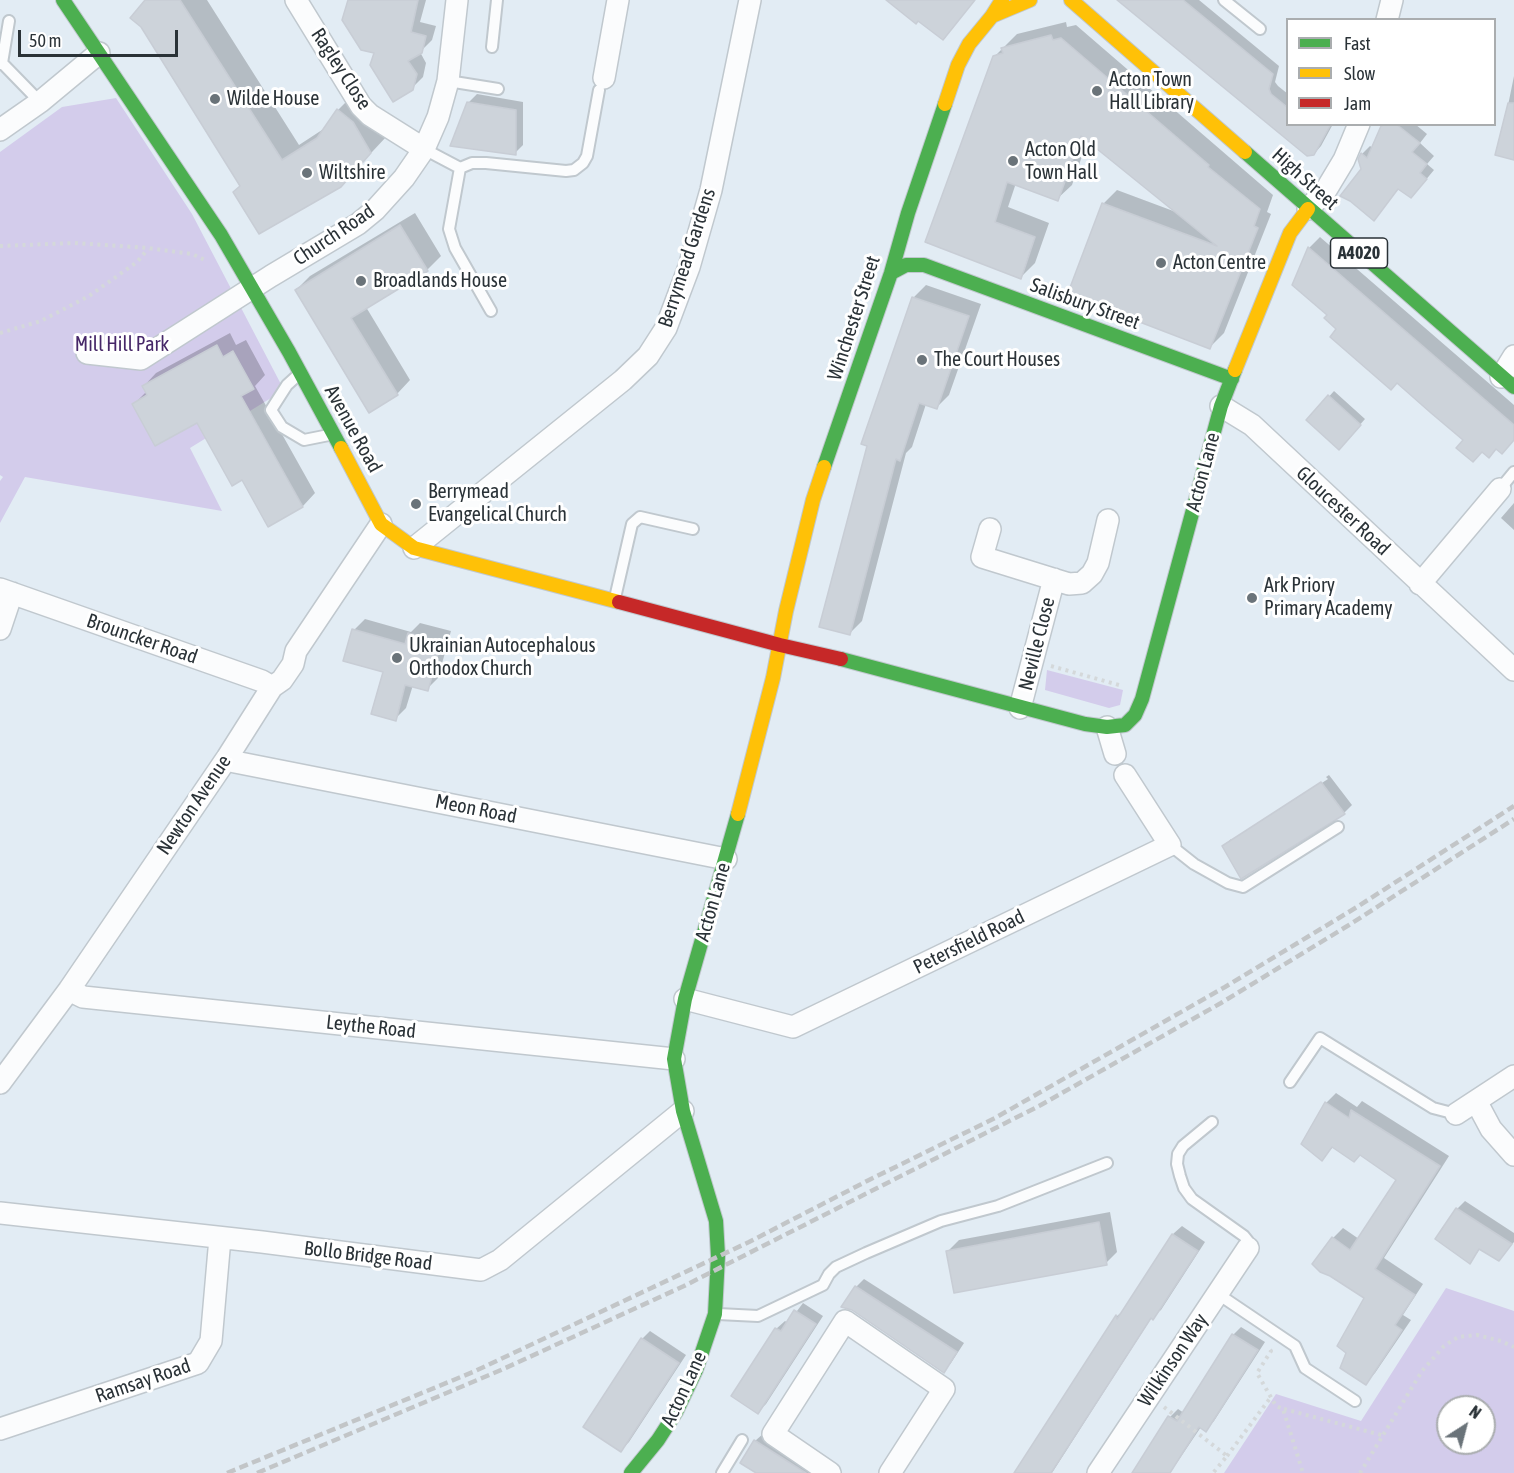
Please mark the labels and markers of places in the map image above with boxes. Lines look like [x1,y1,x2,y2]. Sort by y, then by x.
place label: Acton Town Hall Library [1109,68,1194,115]
marker: Acton Town Hall Library [1090,84,1104,98]
place label: Wilde House [227,87,319,111]
marker: Wilde House [208,92,222,106]
place label: Acton Old Town Hall [1025,138,1098,185]
marker: Acton Old Town Hall [1006,154,1020,168]
place label: Wiltshire [319,161,385,185]
marker: Wiltshire [300,166,314,180]
place label: Acton Centre [1173,251,1266,275]
marker: Acton Centre [1154,256,1168,270]
place label: Broadlands House [373,269,507,293]
marker: Broadlands House [354,274,368,288]
place label: The Court Houses [934,348,1060,372]
marker: The Court Houses [915,353,929,367]
place label: Berrymead Evangelical Church [428,480,567,527]
marker: Berrymead Evangelical Church [409,497,423,511]
place label: Ark Priory Primary Academy [1264,574,1393,621]
marker: Ark Priory Primary Academy [1245,591,1259,605]
place label: Ukrainian Autocephalous Orthodox Church [409,634,596,681]
marker: Ukrainian Autocephalous Orthodox Church [390,651,404,665]

